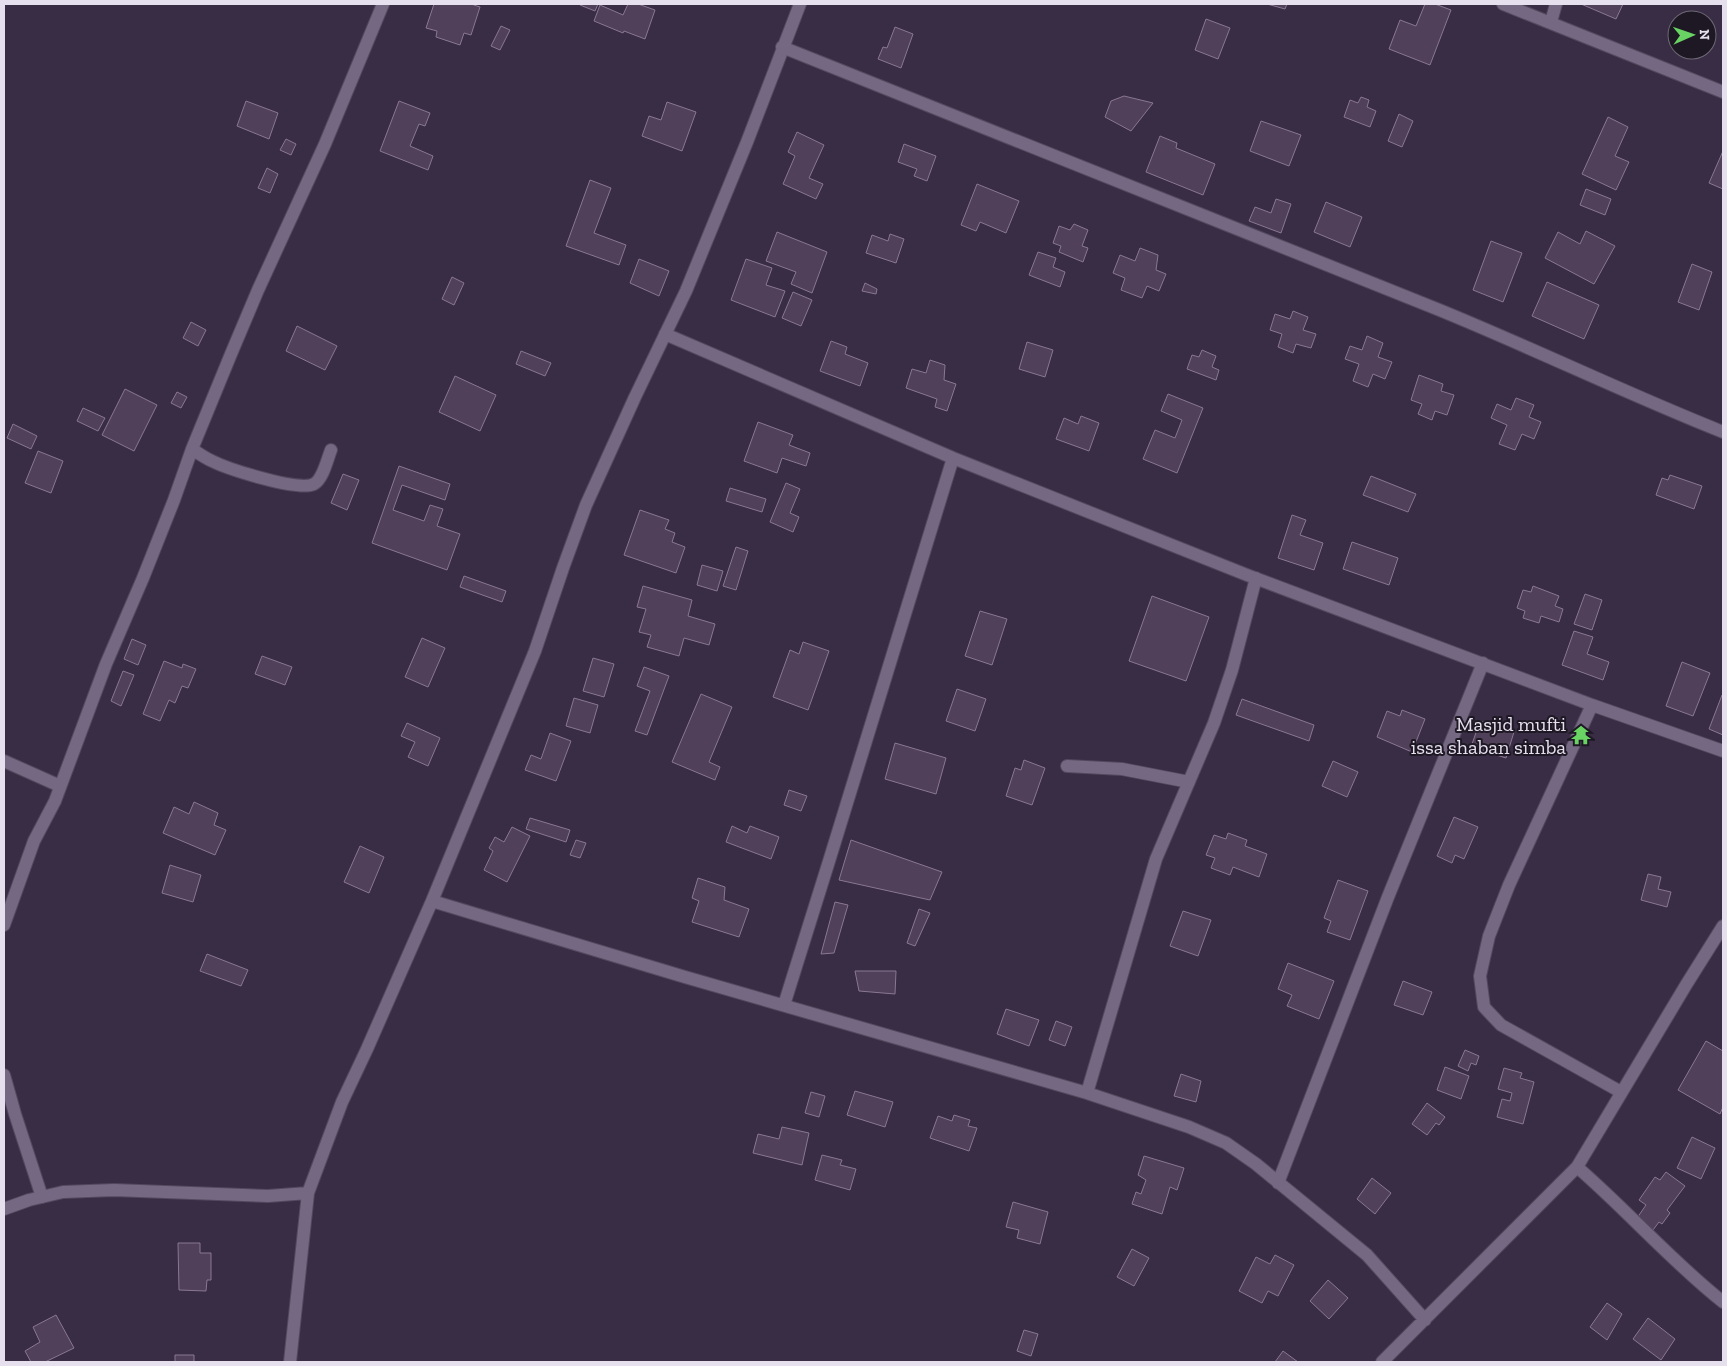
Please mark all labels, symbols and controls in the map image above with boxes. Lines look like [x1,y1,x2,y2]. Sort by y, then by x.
north arrow [1667,10,1717,60]
text: N [1696,29,1713,41]
place label: Masjid mufti issa shaban simba [1411,712,1566,759]
temple icon: Masjid mufti issa shaban simba [1570,724,1592,746]

